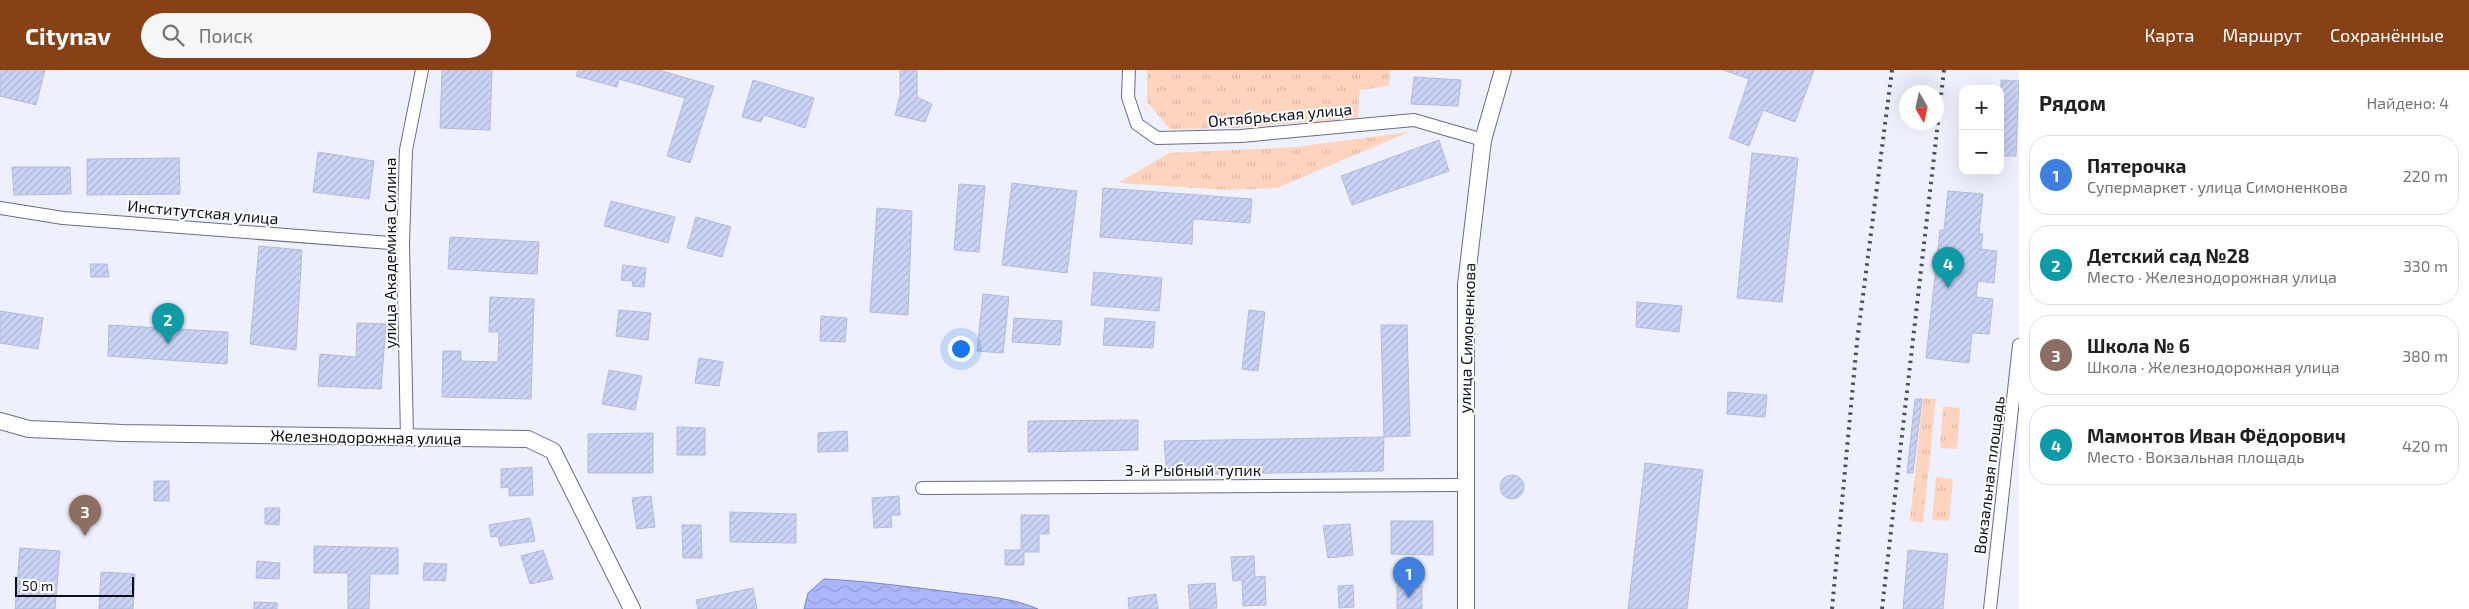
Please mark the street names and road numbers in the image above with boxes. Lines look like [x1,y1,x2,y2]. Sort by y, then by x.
street label: Октябрьская улица [1207,99,1353,131]
street label: улица Академика Силина [380,158,400,348]
street label: Институтская улица [127,195,279,229]
street label: улица Симоненкова [1454,262,1480,414]
street label: Вокзальная площадь [1969,395,2008,555]
street label: Железнодорожная улица [270,425,462,449]
street label: 3-й Рыбный тупик [1125,460,1262,480]

